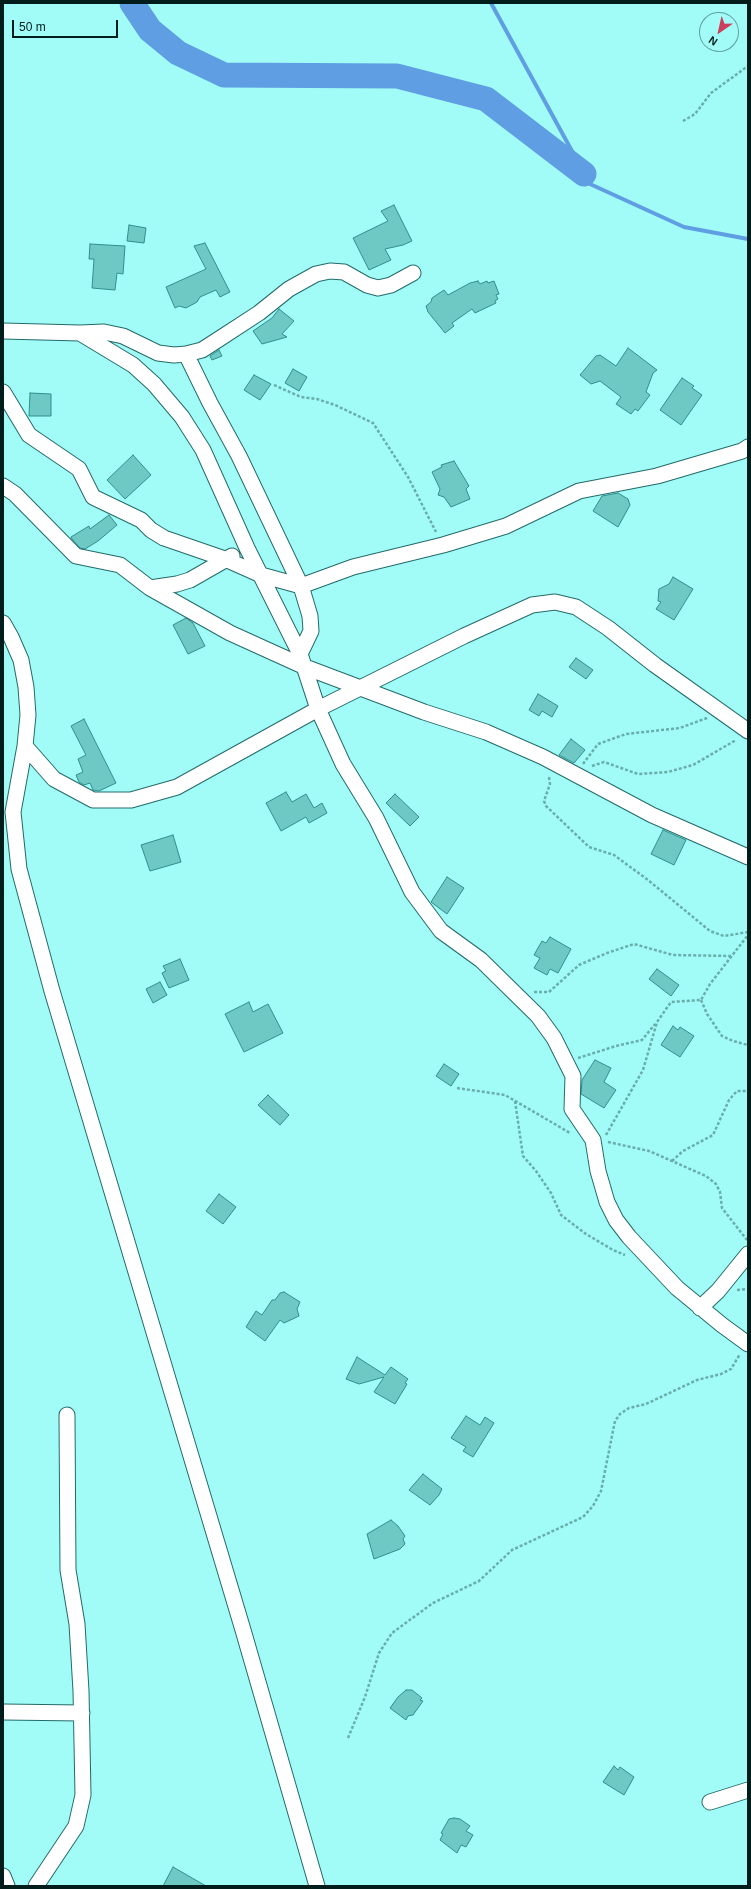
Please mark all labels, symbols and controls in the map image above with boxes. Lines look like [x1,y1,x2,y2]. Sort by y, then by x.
scale bar [14,12,120,38]
north arrow [699,12,739,52]
text: 50 m [19,20,46,34]
text: N [706,34,720,48]

